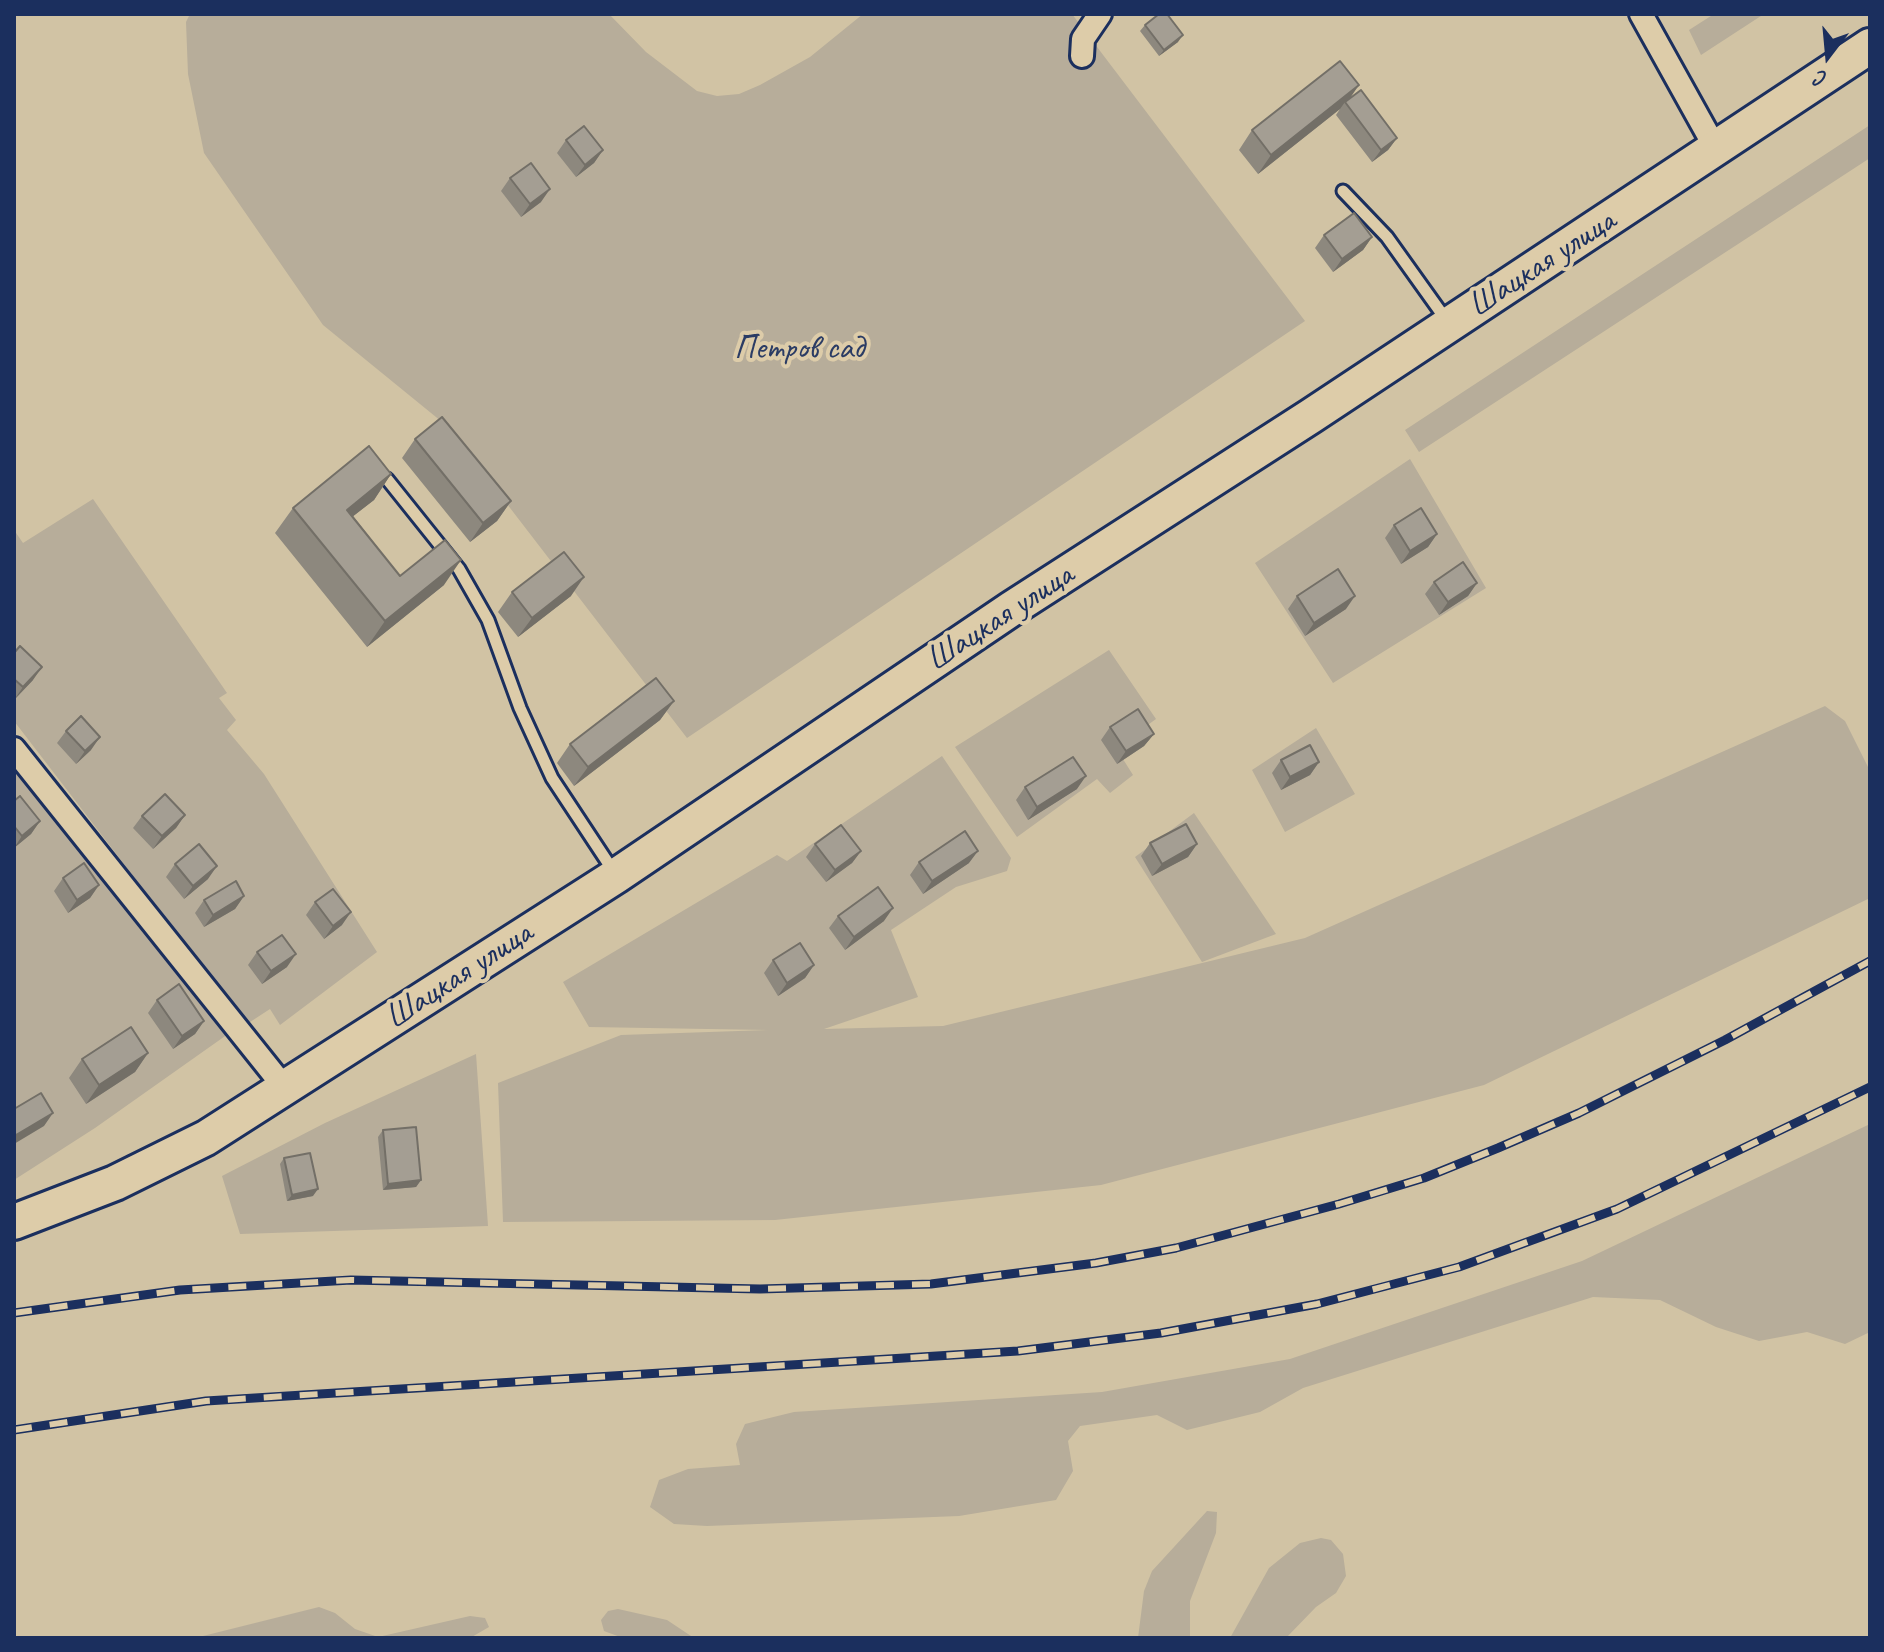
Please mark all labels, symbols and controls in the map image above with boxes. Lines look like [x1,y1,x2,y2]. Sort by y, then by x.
north arrow [1788,16,1868,96]
text: С [1812,64,1830,94]
street label: Шацкая улица [1461,201,1623,327]
park label: Петров сад [734,329,864,369]
street label: Шацкая улица [919,555,1081,681]
street label: Шацкая улица [378,913,540,1039]

